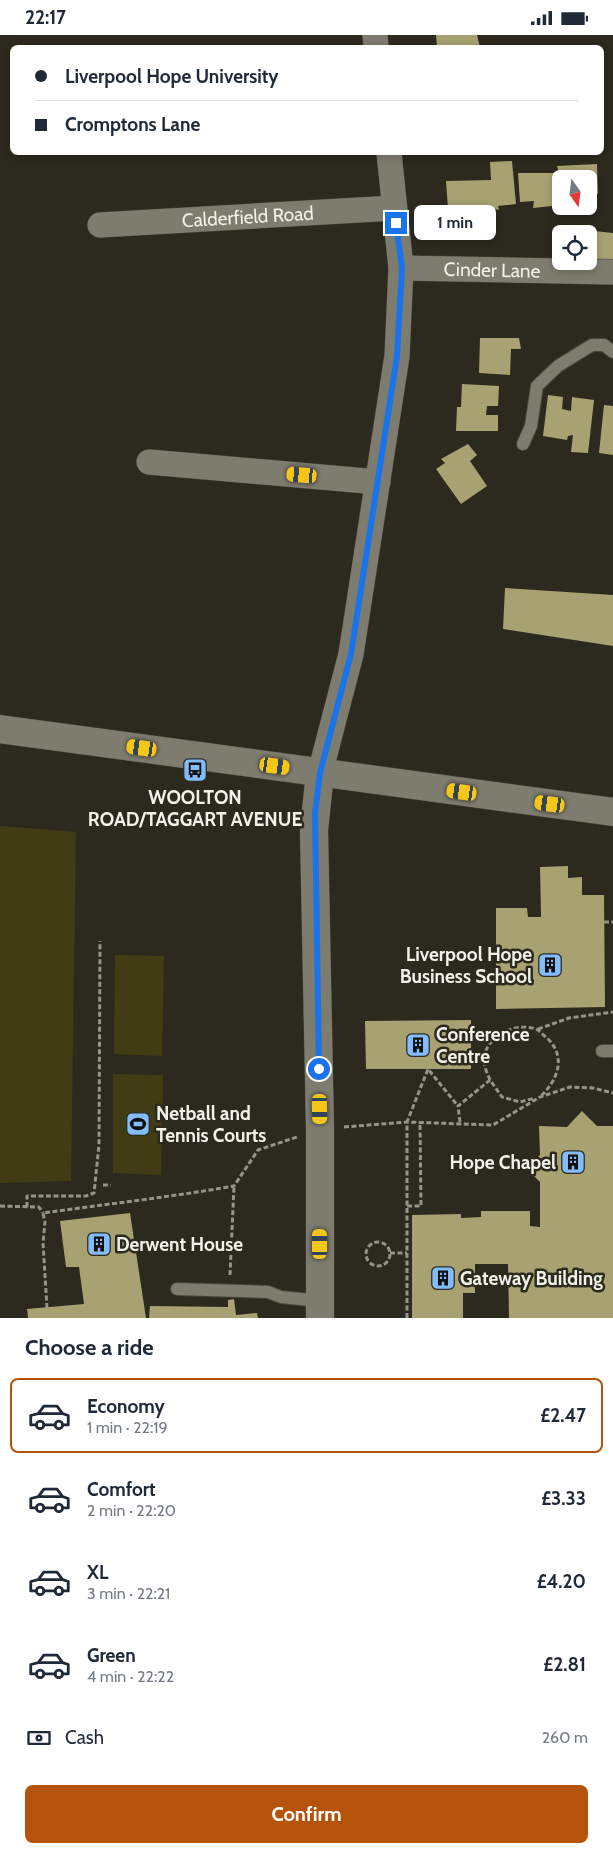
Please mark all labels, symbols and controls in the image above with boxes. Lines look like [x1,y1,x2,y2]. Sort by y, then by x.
text: 22:17 [25,6,66,29]
text: Liverpool Hope University [65,65,279,88]
text: Cromptons Lane [65,113,200,136]
north arrow [552,170,598,215]
map controls [552,170,597,270]
street label: Calderfield Road [181,201,314,232]
callout: 1 min [414,205,496,241]
route end [385,212,407,234]
text: 1 min [437,213,473,232]
button: locate [552,225,597,270]
street label: Cinder Lane [444,257,541,282]
car [286,466,317,484]
car [126,738,157,758]
car [259,756,290,776]
bus stop icon: WOOLTON ROAD/TAGGART AVENUE [182,757,208,783]
car [446,782,477,802]
place label: WOOLTON ROAD/TAGGART AVENUE [88,786,302,831]
car [534,794,565,814]
place label: Liverpool Hope Business School [400,943,532,988]
building icon: Liverpool Hope Business School [537,952,563,978]
place label: Conference Centre [436,1023,530,1068]
building icon: Conference Centre [405,1032,431,1058]
route start [308,1058,330,1080]
car [312,1094,327,1124]
place label: Netball and Tennis Courts [156,1102,266,1147]
sports icon: Netball and Tennis Courts [125,1111,151,1137]
building icon: Hope Chapel [560,1149,586,1175]
place label: Hope Chapel [449,1151,556,1174]
car [312,1229,327,1259]
building icon: Derwent House [86,1231,112,1257]
place label: Derwent House [116,1233,243,1256]
building icon: Gateway Building [430,1265,456,1291]
place label: Gateway Building [460,1267,603,1290]
text: Choose a ride [25,1334,154,1361]
icon: car [27,1393,72,1438]
text: Economy [87,1395,165,1418]
text: £2.47 [540,1404,586,1427]
text: 1 min · 22:19 [87,1418,168,1437]
icon: car [27,1476,72,1521]
text: Comfort [87,1478,156,1501]
text: £3.33 [541,1487,586,1510]
text: 2 min · 22:20 [87,1501,176,1520]
icon: car [27,1559,72,1604]
text: XL [87,1561,108,1584]
text: £4.20 [537,1570,586,1593]
text: 3 min · 22:21 [87,1584,170,1603]
icon: car [27,1642,72,1687]
text: Green [87,1644,136,1667]
text: £2.81 [543,1653,586,1676]
text: 4 min · 22:22 [87,1667,174,1686]
icon: cash [25,1724,53,1752]
text: Cash [65,1726,104,1749]
text: 260 m [542,1728,588,1747]
button: Confirm [25,1785,588,1843]

